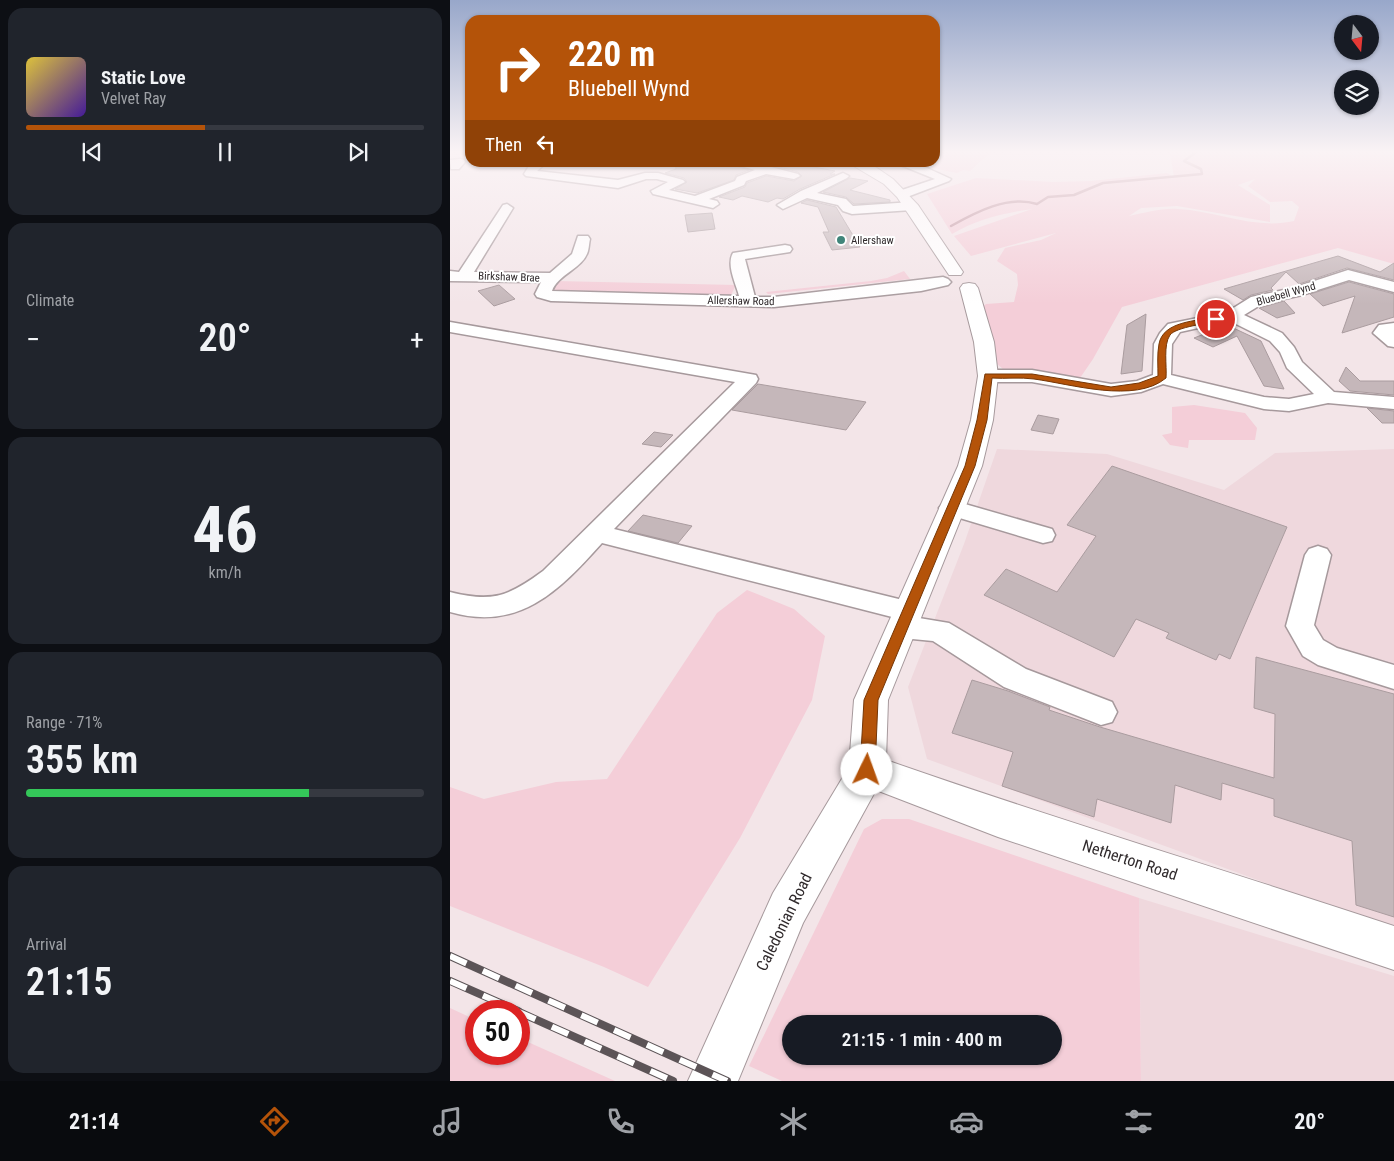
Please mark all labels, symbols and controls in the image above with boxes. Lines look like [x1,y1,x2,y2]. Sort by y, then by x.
north arrow [1334,15,1379,60]
map controls [1334,15,1379,115]
text: 220 m [568,34,655,75]
icon: right [485,35,550,100]
text: Static Love [101,66,186,89]
button: layers [1334,70,1379,115]
text: Bluebell Wynd [568,76,690,101]
text: Velvet Ray [101,89,166,108]
icon: left [532,130,560,158]
text: Then [485,133,522,156]
icon: previous [78,138,106,166]
icon: pause [211,138,239,166]
icon: next [344,138,372,166]
marker: Allershaw [835,234,847,246]
place label: Allershaw [851,234,894,247]
street label: Birkshaw Brae [478,269,540,285]
street label: Bluebell Wynd [1255,279,1317,309]
text: Climate [26,291,74,310]
street label: Allershaw Road [707,294,775,308]
pin [1195,298,1237,340]
icon: arrive [1202,305,1230,333]
text: 20° [199,316,251,360]
text: − [26,323,40,356]
text: + [410,323,424,356]
text: 46 [192,492,258,568]
text: km/h [209,563,241,582]
text: Range · 71% [26,713,102,732]
text: 355 km [26,738,138,782]
position arrow [840,743,892,795]
street label: Netherton Road [1080,836,1180,884]
street label: Caledonian Road [752,870,816,974]
text: Arrival [26,935,67,954]
text: 21:15 [26,960,112,1004]
speed limit sign: 50 [465,1000,530,1065]
text: 21:15 · 1 min · 400 m [842,1028,1002,1051]
icon: directions [257,1104,292,1139]
icon: music [430,1104,465,1139]
icon: phone [603,1104,638,1139]
icon: climate [776,1104,811,1139]
icon: car [949,1104,984,1139]
icon: filters [1121,1104,1156,1139]
text: 21:14 [69,1109,119,1134]
text: 20° [1294,1109,1325,1134]

